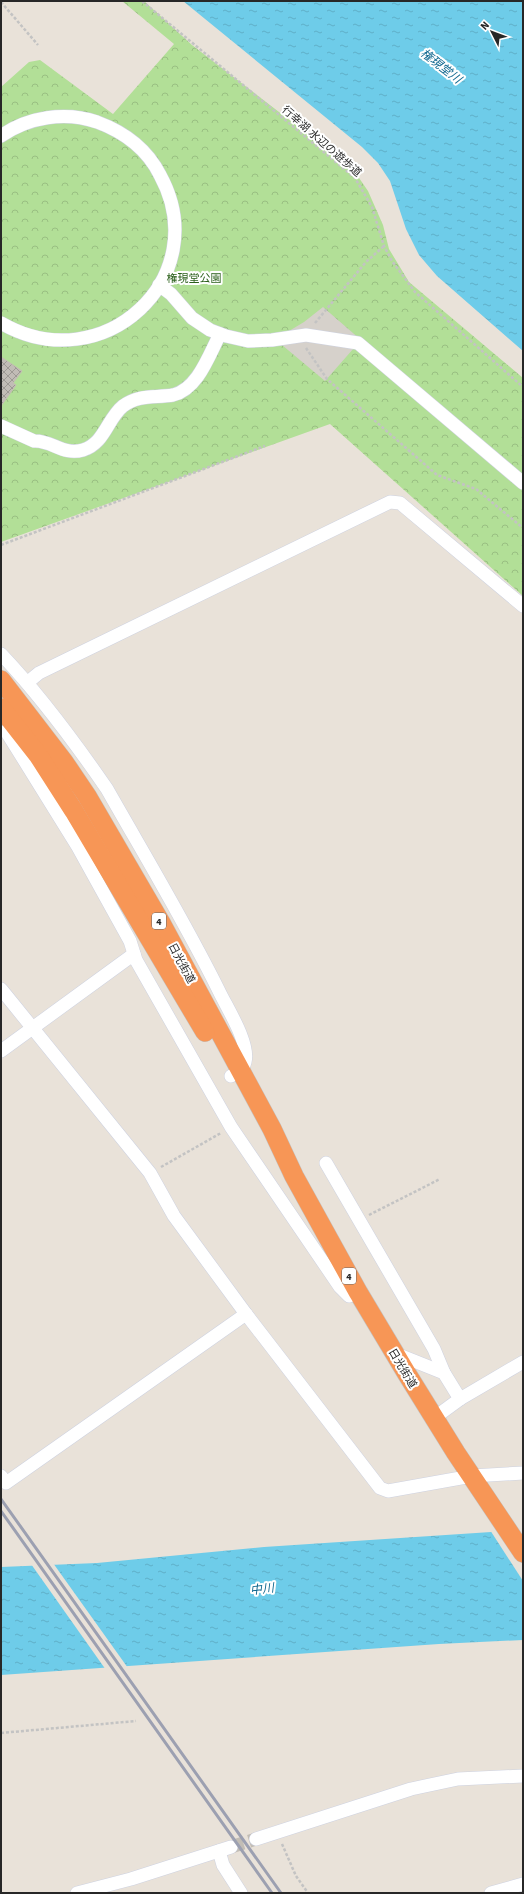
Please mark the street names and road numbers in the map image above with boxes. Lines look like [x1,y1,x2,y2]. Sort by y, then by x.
street label: 行幸湖 水辺の遊歩道 [279,103,365,180]
road number: 4 [152,913,166,929]
street label: 日光街道 [165,940,199,986]
road number: 4 [342,1268,356,1284]
street label: 日光街道 [385,1346,420,1391]

